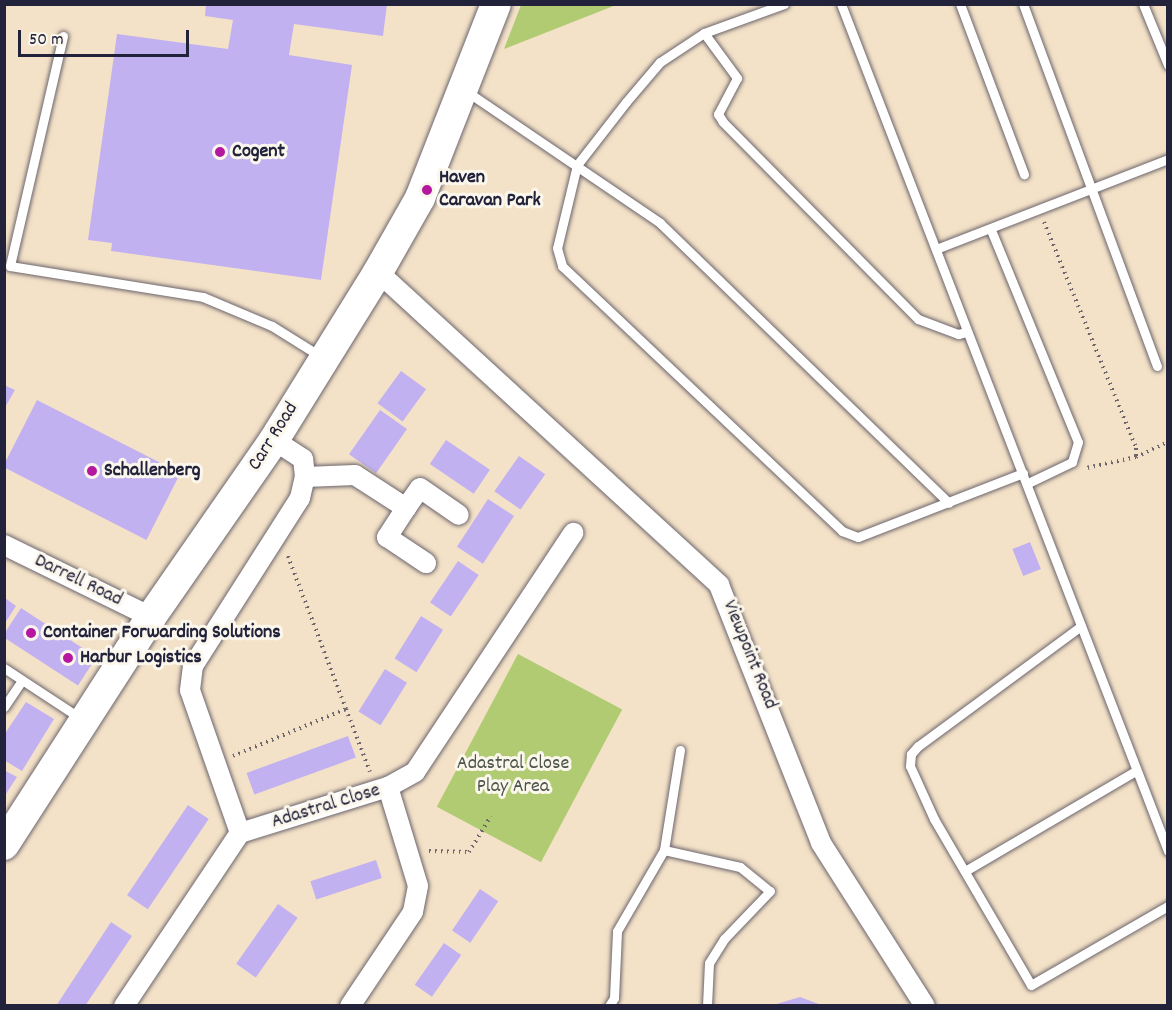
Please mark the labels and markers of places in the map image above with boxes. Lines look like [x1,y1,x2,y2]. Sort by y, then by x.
place label: Cogent [232,140,285,164]
marker: Cogent [213,145,227,159]
place label: Haven Caravan Park [439,166,541,213]
marker: Haven Caravan Park [420,183,434,197]
place label: Schallenberg [104,459,201,483]
marker: Schallenberg [85,464,99,478]
place label: Container Forwarding Solutions [43,621,281,645]
marker: Container Forwarding Solutions [24,626,38,640]
place label: Harbur Logistics [80,646,202,670]
marker: Harbur Logistics [61,651,75,665]

